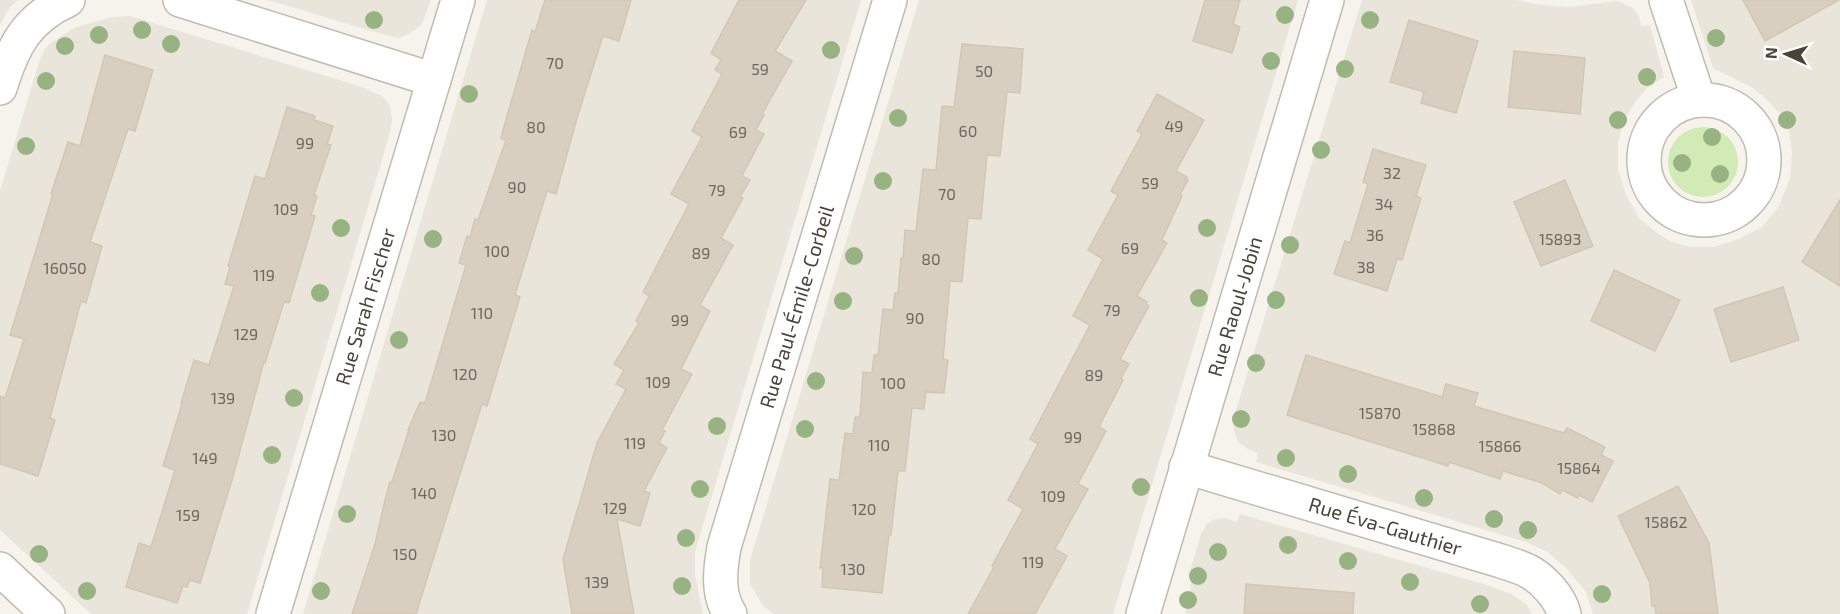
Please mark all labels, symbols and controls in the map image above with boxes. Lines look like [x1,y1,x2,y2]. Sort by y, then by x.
north arrow [1756,24,1816,84]
text: N [1761,46,1780,59]
house number: 70 [546,53,564,72]
house number: 59 [751,59,769,78]
house number: 50 [975,61,993,80]
house number: 49 [1165,116,1184,135]
house number: 80 [526,117,546,136]
house number: 60 [959,121,977,140]
house number: 69 [729,122,747,141]
house number: 99 [296,133,314,152]
house number: 32 [1383,163,1401,182]
house number: 59 [1141,173,1159,192]
house number: 90 [508,177,526,196]
house number: 79 [708,180,726,199]
house number: 70 [938,184,956,203]
house number: 34 [1375,194,1394,213]
house number: 109 [273,199,299,218]
street label: Rue Paul-Émile-Corbeil [754,202,838,411]
street label: Rue Sarah Fischer [330,225,400,388]
house number: 36 [1366,225,1384,244]
house number: 15893 [1539,229,1581,248]
street label: Rue Raoul-Jobin [1202,233,1267,379]
house number: 69 [1121,238,1139,257]
house number: 100 [484,241,510,260]
house number: 89 [692,243,710,262]
house number: 80 [921,249,941,268]
house number: 38 [1357,257,1375,276]
house number: 16050 [43,258,87,277]
house number: 119 [253,265,275,284]
house number: 79 [1103,300,1121,319]
house number: 110 [471,303,493,322]
house number: 90 [906,308,924,327]
house number: 99 [671,310,689,329]
house number: 129 [234,324,258,343]
house number: 120 [452,364,478,383]
house number: 89 [1085,365,1103,384]
house number: 109 [645,372,671,391]
house number: 100 [880,373,906,392]
house number: 139 [211,388,235,407]
house number: 15870 [1359,403,1401,422]
house number: 15868 [1412,419,1456,438]
house number: 130 [432,425,456,444]
house number: 99 [1064,427,1082,446]
house number: 119 [624,433,646,452]
house number: 110 [868,435,890,454]
house number: 15866 [1479,436,1521,455]
house number: 149 [192,448,218,467]
house number: 15864 [1557,458,1601,477]
house number: 140 [411,483,437,502]
house number: 109 [1040,486,1066,505]
street label: Rue Éva-Gauthier [1306,491,1465,560]
house number: 129 [603,498,627,517]
house number: 120 [851,499,877,518]
house number: 159 [176,505,200,524]
house number: 15862 [1645,512,1687,531]
house number: 150 [393,544,417,563]
house number: 119 [1022,552,1044,571]
house number: 130 [841,559,865,578]
house number: 139 [585,572,609,591]

